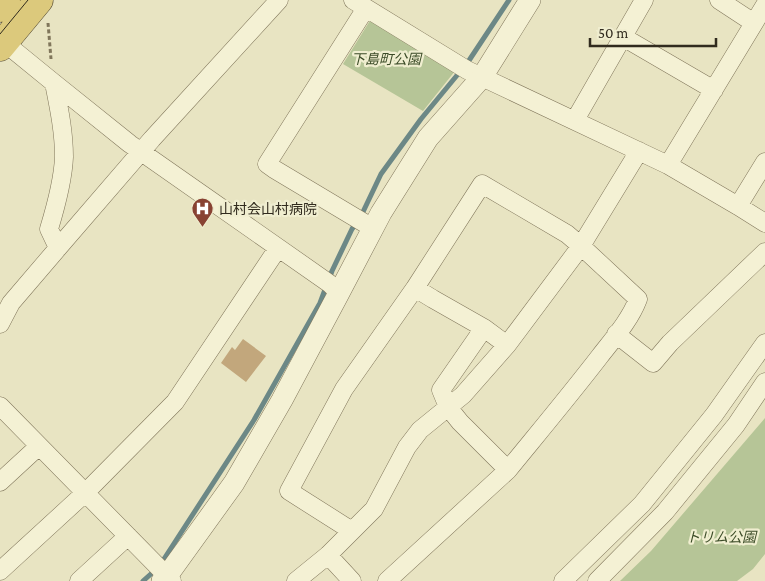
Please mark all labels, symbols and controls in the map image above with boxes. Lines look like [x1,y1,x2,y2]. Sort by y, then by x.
scale bar [590,15,716,47]
text: 50 m [598,25,628,41]
park label: 下島町公園 [351,51,423,67]
hospital icon: 山村会山村病院 [191,197,215,228]
place label: 山村会山村病院 [219,201,317,217]
park label: トリム公園 [686,529,758,545]

